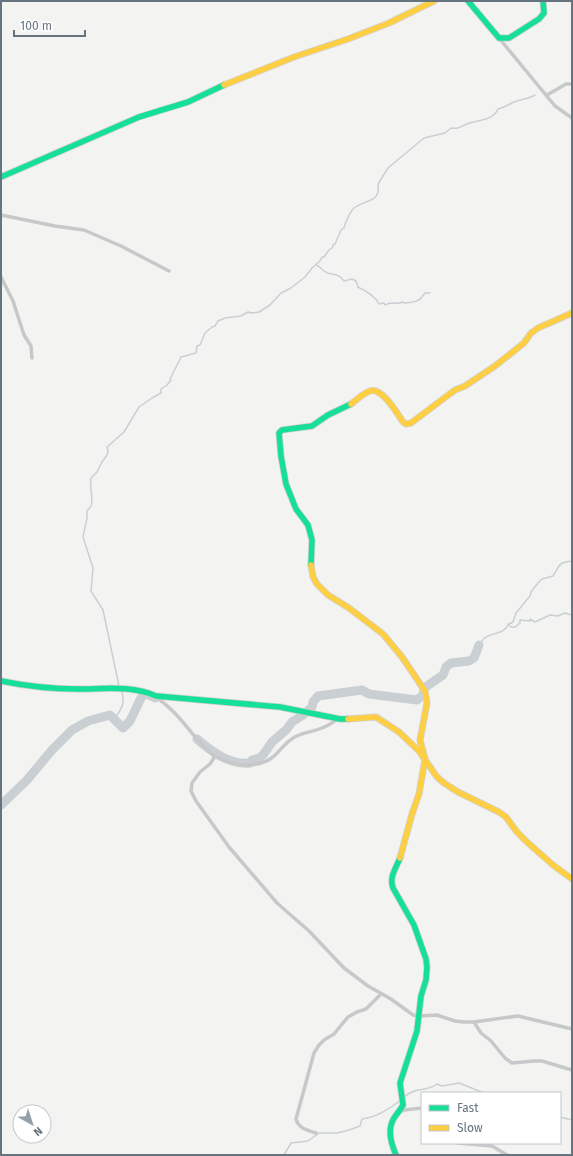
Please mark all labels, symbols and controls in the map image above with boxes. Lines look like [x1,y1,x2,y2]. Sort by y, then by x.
scale bar [14,12,85,38]
text: 100 m [20,19,52,33]
legend [421,1092,561,1144]
text: Fast [457,1101,479,1115]
north arrow [12,1104,52,1144]
text: Slow [457,1121,483,1135]
text: N [31,1124,45,1139]

